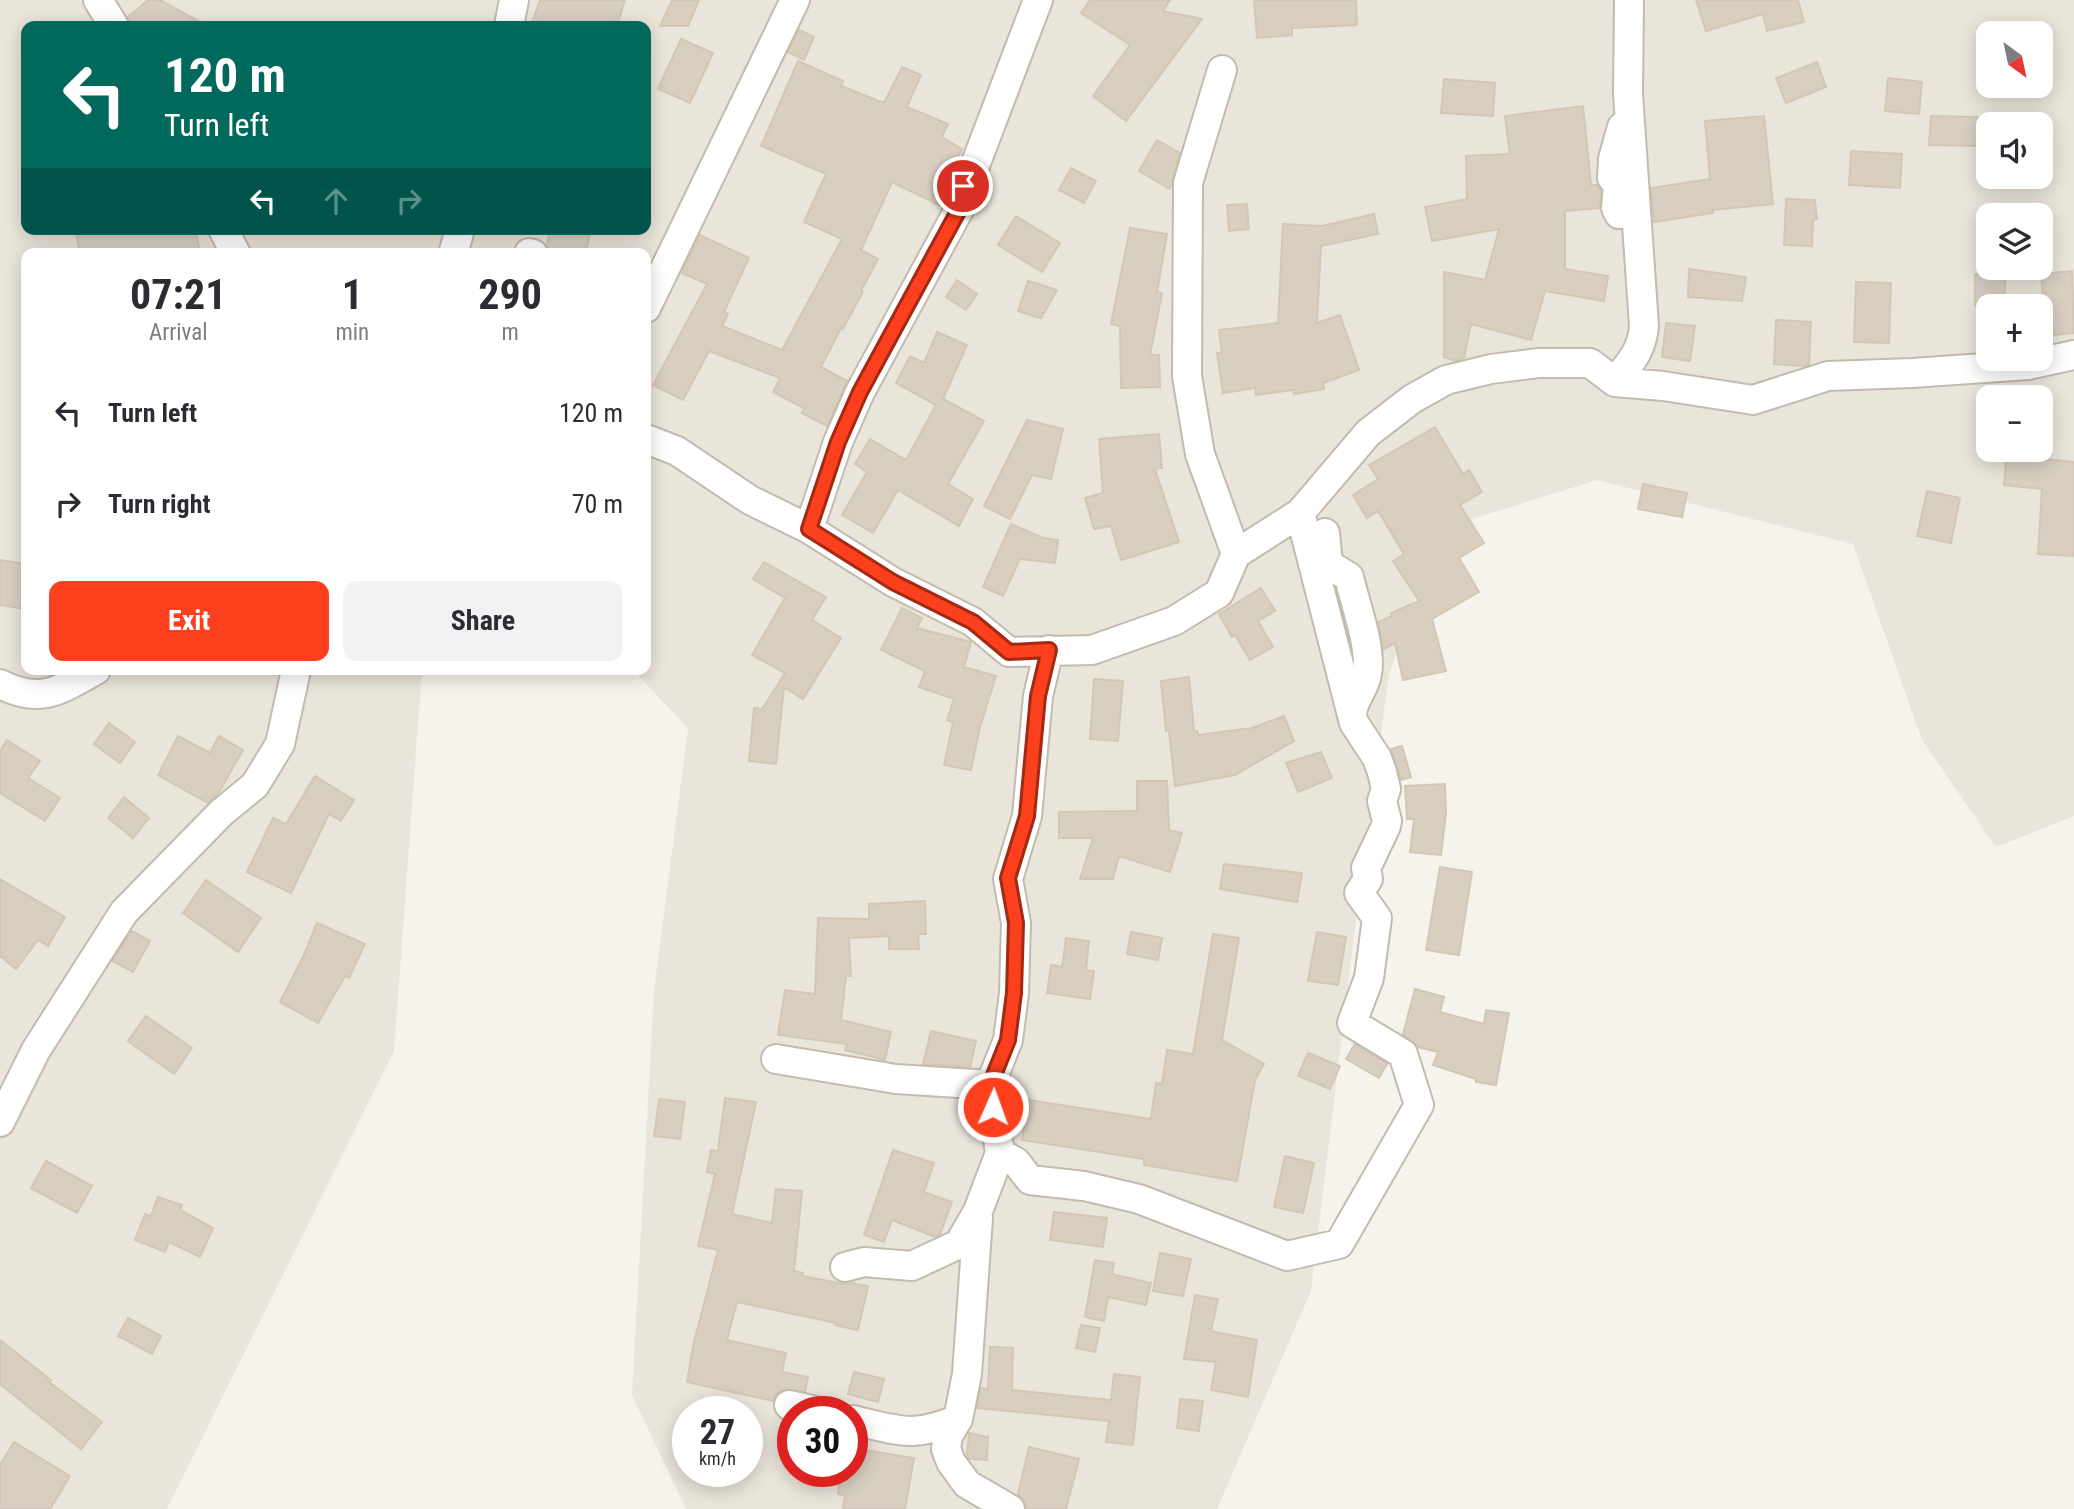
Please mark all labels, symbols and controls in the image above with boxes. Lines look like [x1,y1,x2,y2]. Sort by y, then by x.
north arrow [1976,21,2053,98]
map controls [1976,21,2053,462]
text: 120 m [164,47,286,104]
icon: left [49,49,140,140]
text: Turn left [164,106,269,144]
button: sound [1976,112,2053,189]
pin [933,156,993,216]
icon: arrive [944,167,982,205]
icon: left [244,182,282,220]
icon: ahead [317,182,355,220]
icon: right [390,182,428,220]
button: layers [1976,203,2053,280]
text: 07:21 [130,270,226,319]
text: 1 [342,270,363,319]
text: 290 [478,270,542,319]
button: + [1976,294,2053,371]
text: Arrival [149,319,207,346]
text: min [335,319,369,346]
text: m [501,319,519,346]
button: − [1976,385,2053,462]
icon: left [49,394,87,432]
text: Turn left [108,398,197,428]
text: 120 m [559,398,623,428]
icon: right [49,485,87,523]
text: Turn right [108,489,210,519]
text: 70 m [572,489,623,519]
button: Exit [49,581,329,661]
button: Share [343,581,623,661]
position arrow [956,1070,1030,1144]
speed limit sign: 30 [777,1396,868,1487]
text: 27 [700,1412,735,1453]
text: km/h [699,1448,736,1469]

